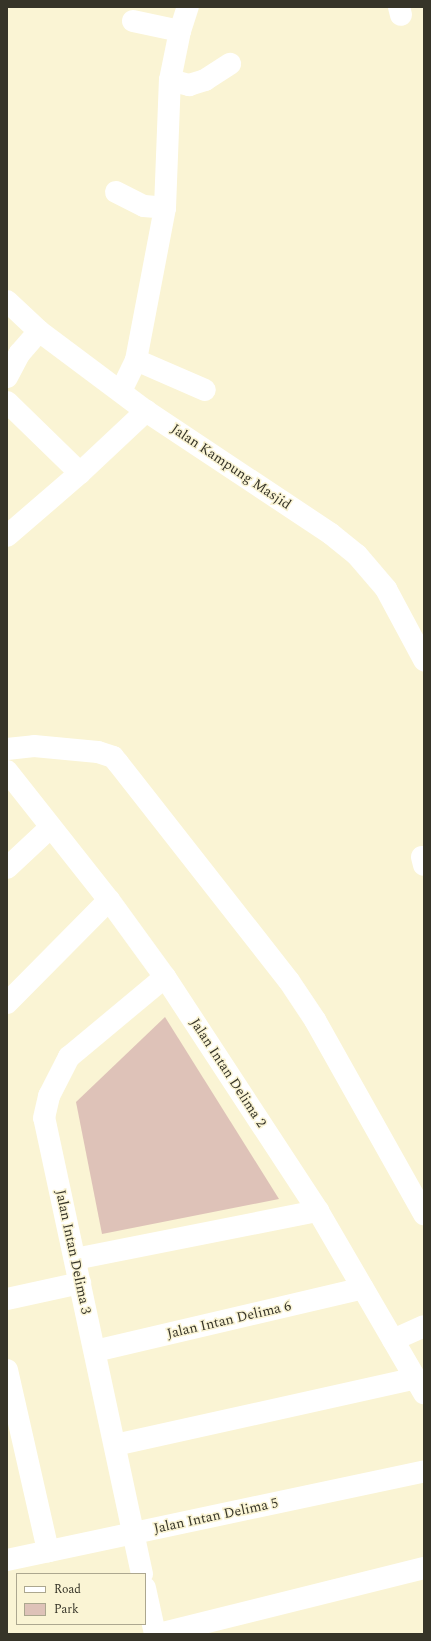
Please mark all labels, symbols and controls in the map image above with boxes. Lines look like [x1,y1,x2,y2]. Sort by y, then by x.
street label: Jalan Kampung Masjid [168,421,294,513]
street label: Jalan Intan Delima 2 [186,1015,270,1131]
street label: Jalan Intan Delima 3 [52,1188,94,1316]
street label: Jalan Intan Delima 6 [165,1298,293,1342]
street label: Jalan Intan Delima 5 [152,1495,280,1537]
legend [16,1573,146,1625]
text: Road [54,1580,81,1599]
text: Park [54,1600,79,1619]

